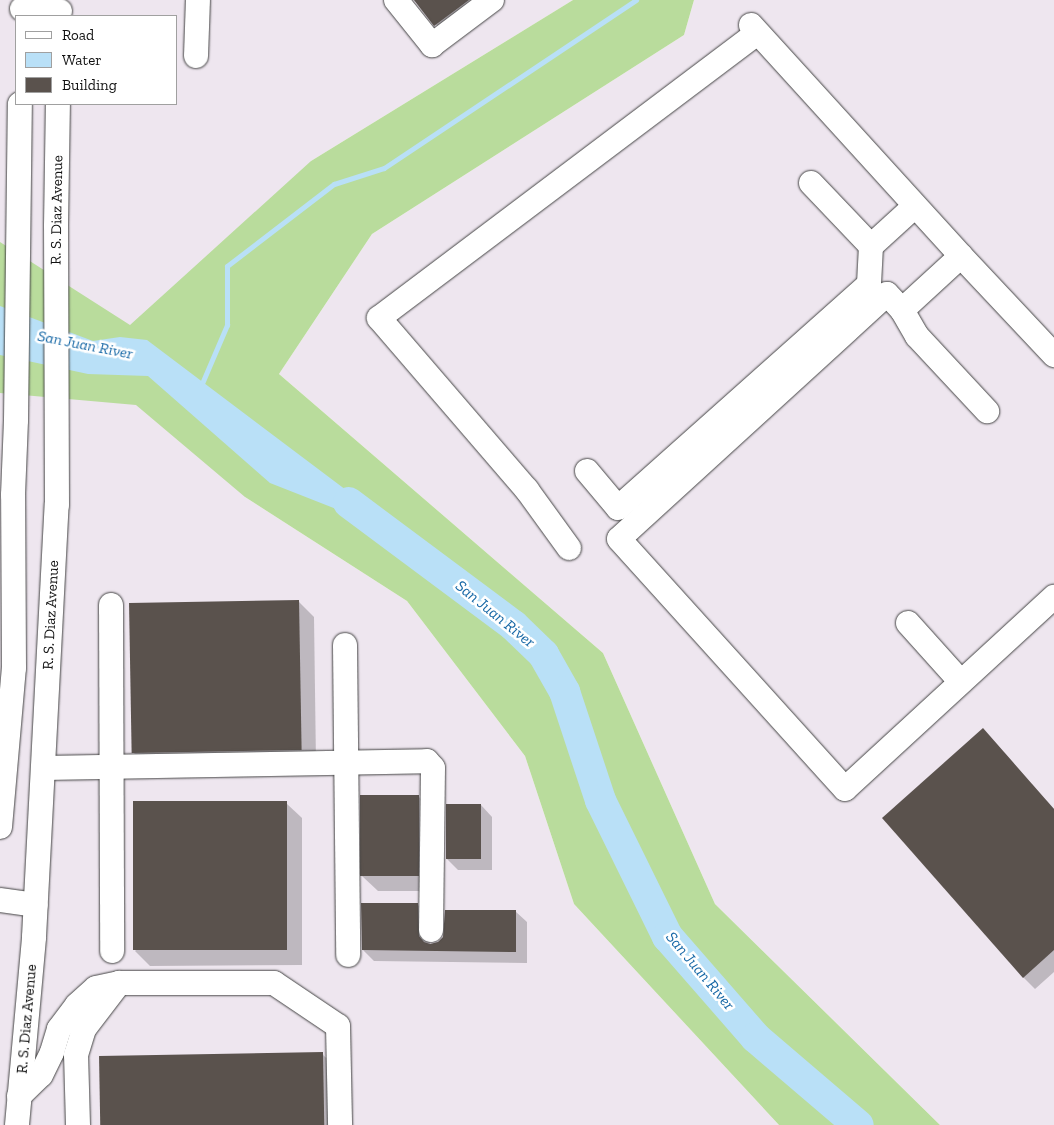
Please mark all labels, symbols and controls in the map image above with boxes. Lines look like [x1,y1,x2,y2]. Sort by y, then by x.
legend [15,15,178,105]
text: Road [62,26,94,44]
text: Water [62,51,102,69]
text: Building [62,76,117,94]
street label: R. S. Diaz Avenue [47,155,67,265]
water label: San Juan River [36,326,134,364]
street label: R. S. Diaz Avenue [39,560,63,670]
water label: San Juan River [451,576,539,652]
water label: San Juan River [661,928,739,1014]
street label: R. S. Diaz Avenue [13,963,41,1075]

